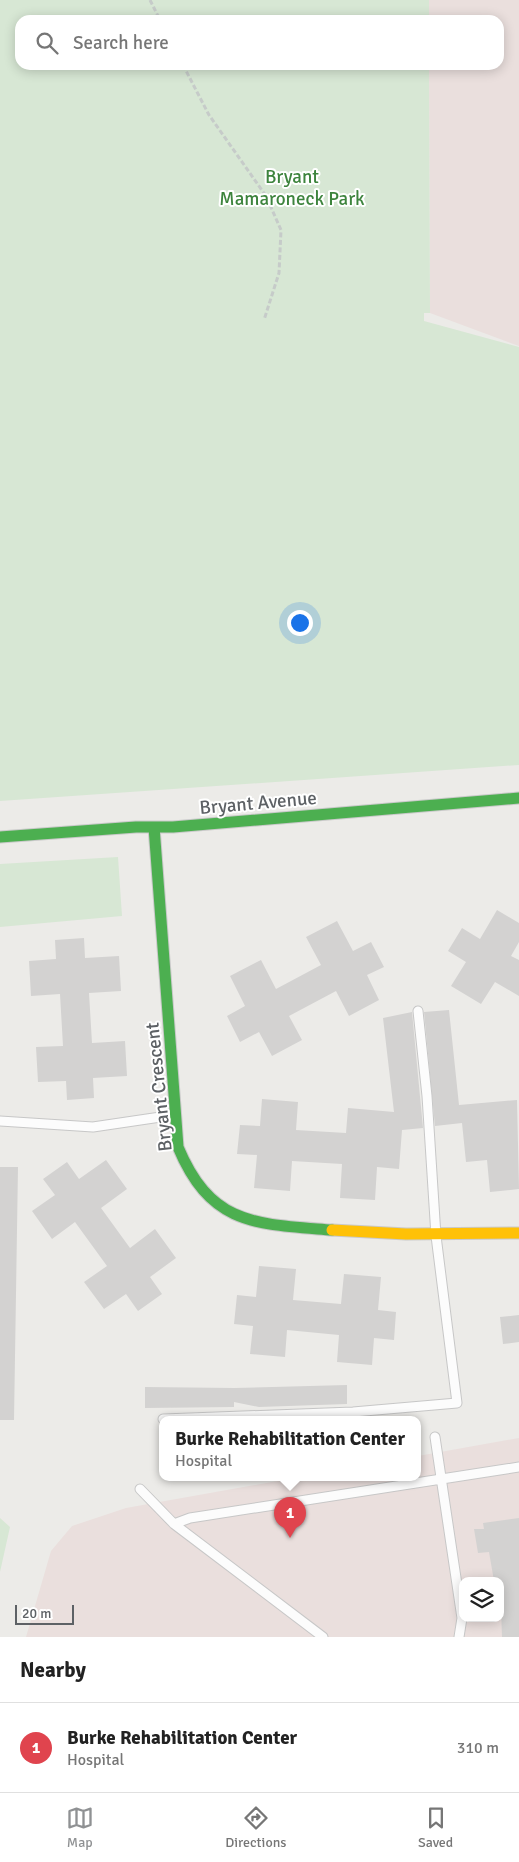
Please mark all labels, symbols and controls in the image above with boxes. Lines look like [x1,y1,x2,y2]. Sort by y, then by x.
search box [15,15,504,70]
icon: search [33,29,61,57]
text: Search here [73,31,169,55]
park label: Bryant Mamaroneck Park [219,165,365,211]
your location [287,610,313,636]
street label: Bryant Avenue [198,786,318,820]
street label: Bryant Crescent [140,1021,178,1153]
popup [159,1416,421,1481]
text: Burke Rehabilitation Center [175,1427,405,1451]
text: Hospital [175,1451,232,1471]
pin: 1 [274,1497,306,1538]
map controls [459,1577,504,1622]
button: layers [459,1577,504,1622]
scale bar [15,1602,74,1625]
text: 20 m [22,1605,51,1622]
text: Nearby [20,1657,86,1683]
text: Burke Rehabilitation Center [67,1726,297,1750]
text: 1 [32,1738,40,1758]
text: 310 m [457,1738,499,1758]
text: Hospital [67,1750,124,1770]
tab: Map [66,1804,94,1851]
tab: Directions [225,1804,286,1851]
tab: Saved [418,1804,453,1851]

